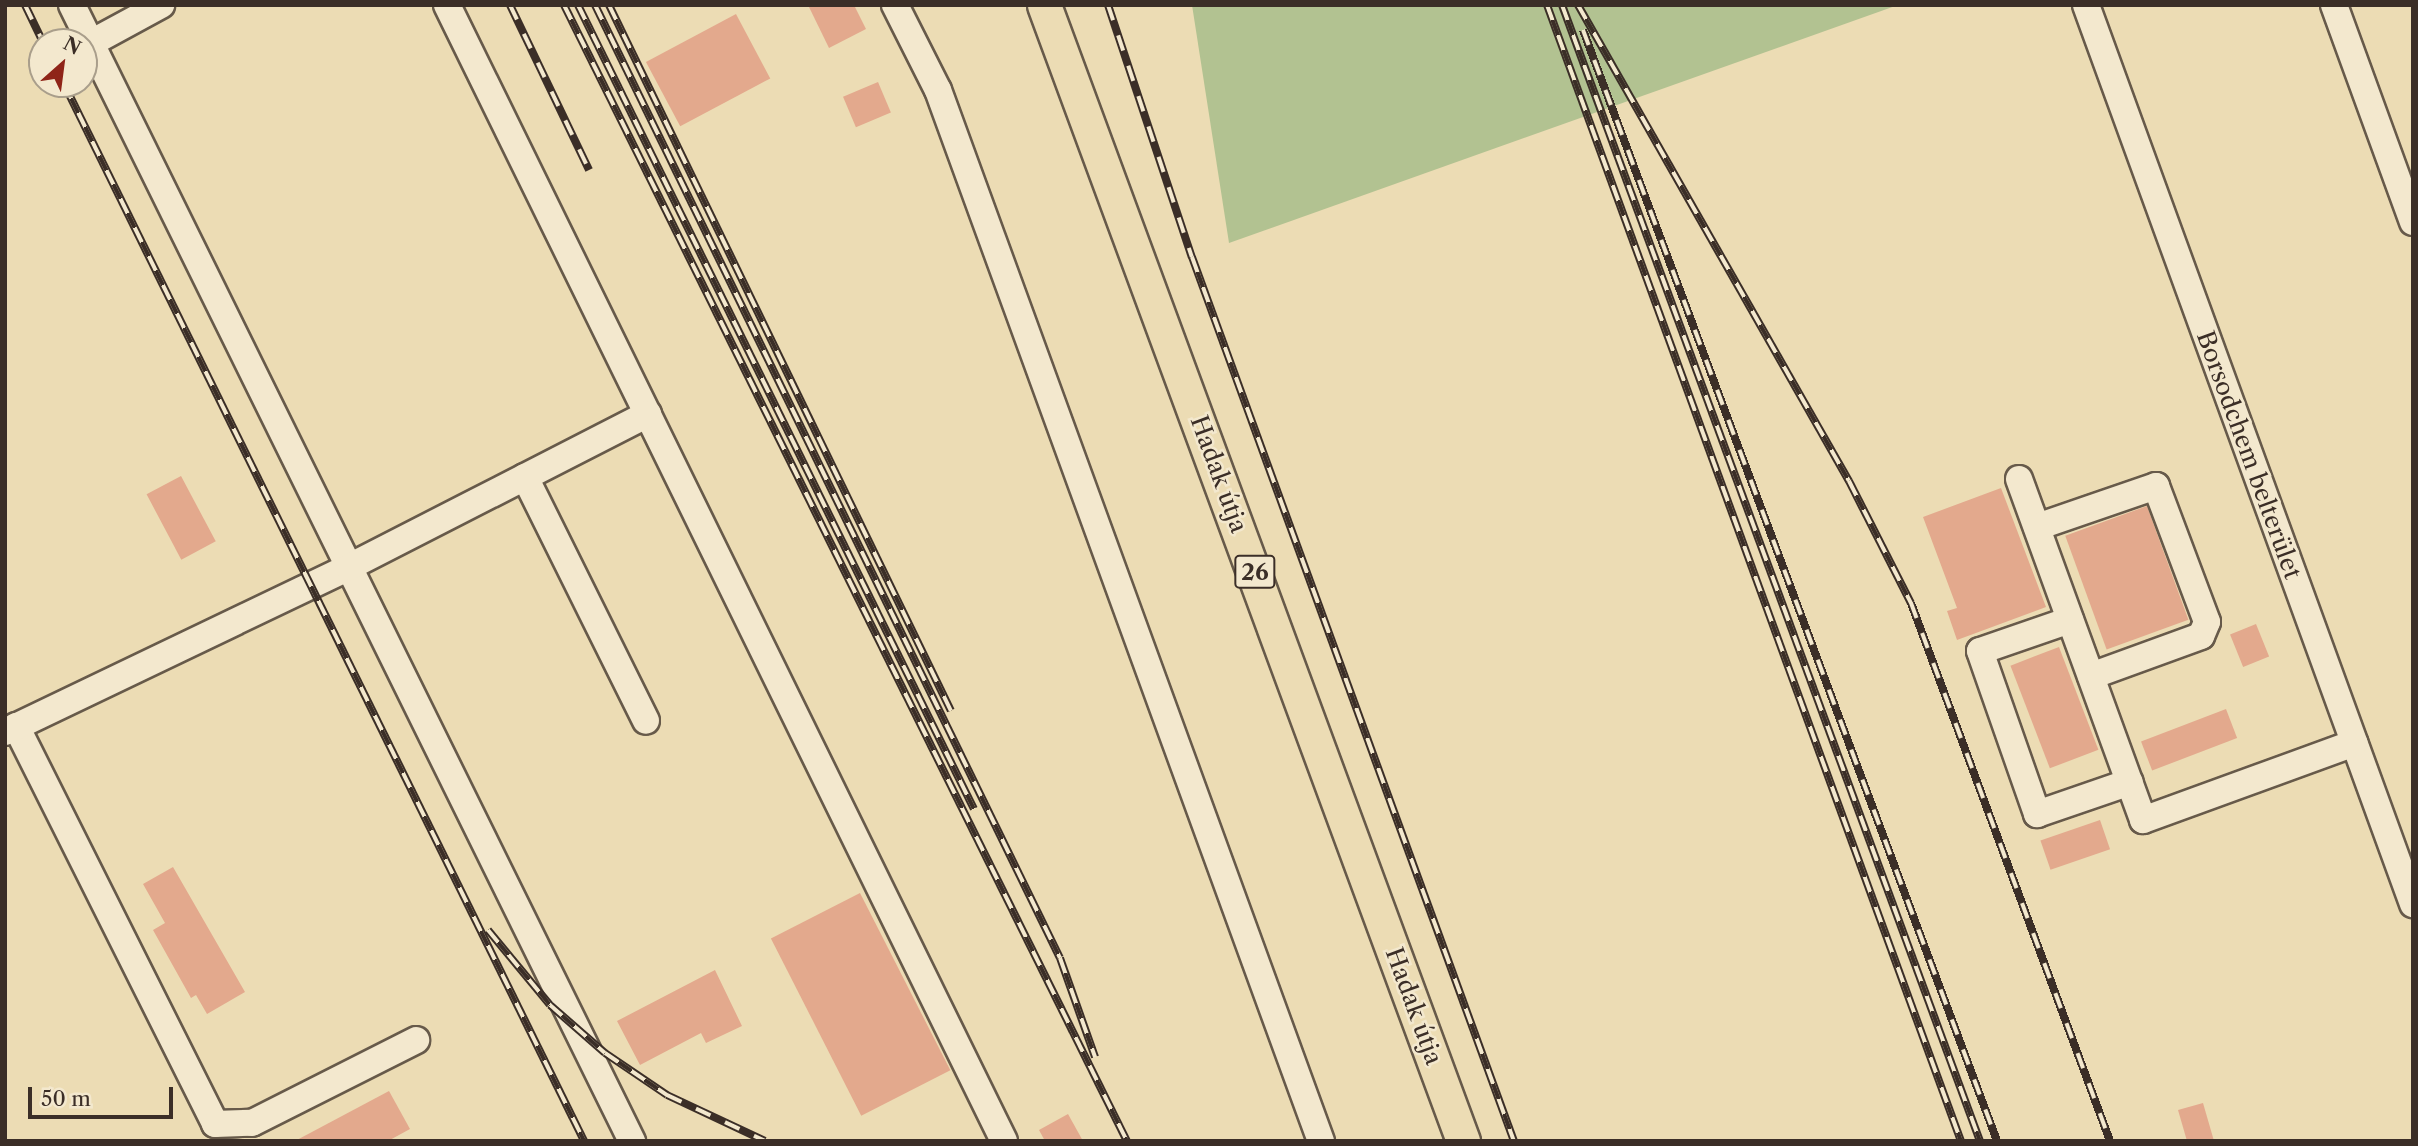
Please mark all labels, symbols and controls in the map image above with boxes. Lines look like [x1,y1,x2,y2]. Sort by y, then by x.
north arrow [28,28,98,98]
text: N [59,32,85,60]
street label: Borsodchem belterület [2191,327,2307,583]
street label: Hadak útja [1184,411,1254,537]
road number: 26 [1234,552,1276,592]
street label: Hadak útja [1379,943,1449,1069]
scale bar [32,1072,177,1116]
text: 50 m [41,1086,91,1111]

